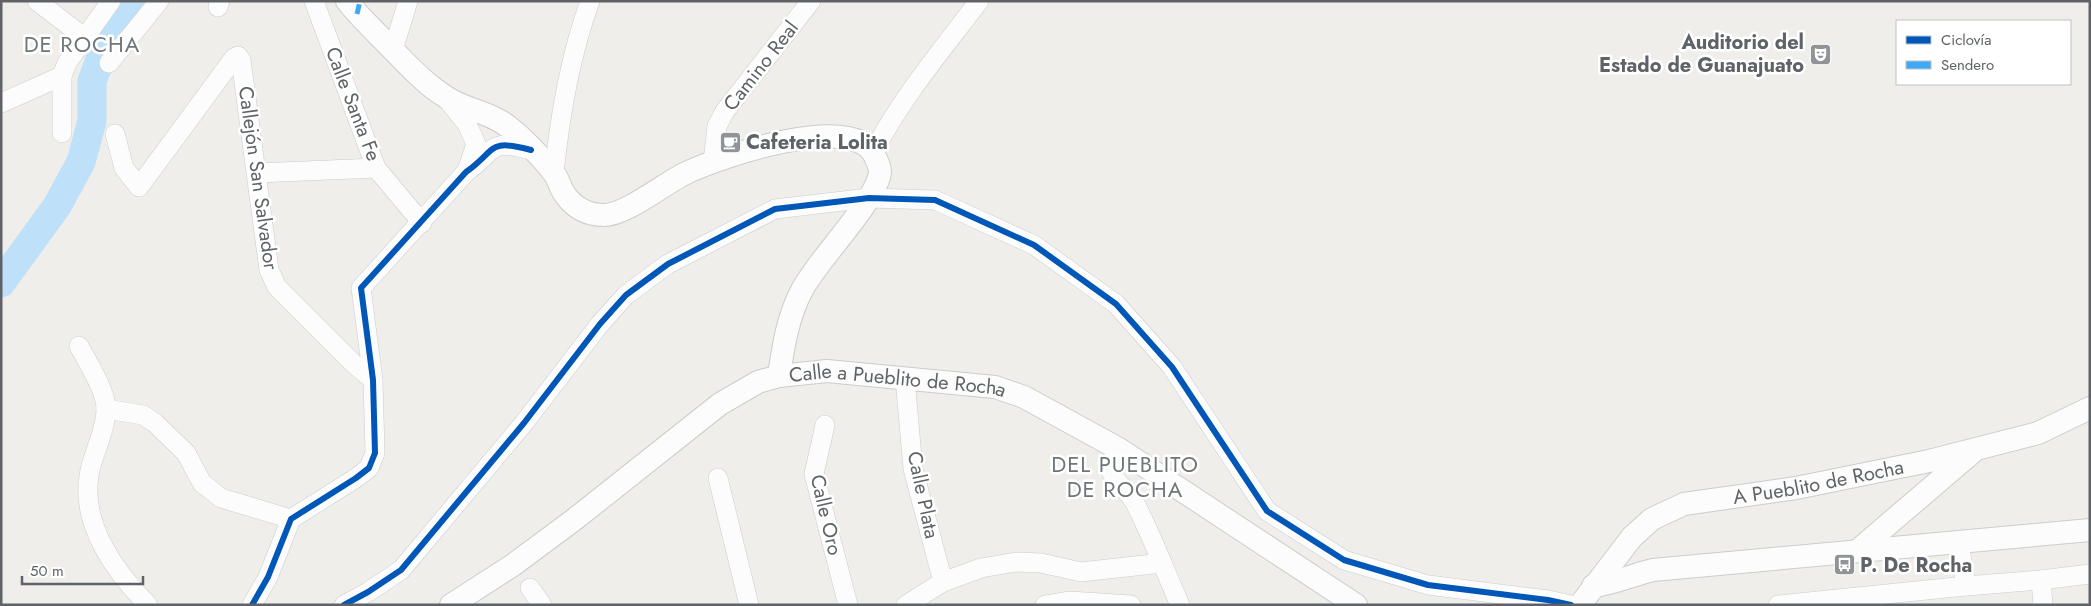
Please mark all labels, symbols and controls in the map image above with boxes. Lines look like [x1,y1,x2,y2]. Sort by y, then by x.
street label: Camino Real [717,15,805,117]
legend [1896,20,2071,85]
district label: DE ROCHA [24,28,140,60]
place label: Auditorio del Estado de Guanajuato [1599,28,1804,80]
text: Ciclovía [1941,29,1991,51]
theatre icon: Auditorio del Estado de Guanajuato [1808,42,1832,66]
street label: Calle Santa Fe [318,43,388,165]
text: Sendero [1941,54,1994,76]
street label: Callejón San Salvador [231,84,285,272]
place label: Cafeteria Lolita [746,128,888,157]
cafe icon: Cafeteria Lolita [718,130,742,154]
street label: Calle a Pueblito de Rocha [787,356,1010,404]
district label: DEL PUEBLITO DE ROCHA [1051,448,1199,505]
street label: Calle Plata [900,449,946,541]
street label: A Pueblito de Rocha [1731,452,1906,511]
street label: Calle Oro [803,472,849,558]
place label: P. De Rocha [1860,551,1972,580]
bus stop icon: P. De Rocha [1832,553,1856,577]
scale bar [22,554,144,586]
text: 50 m [30,560,64,582]

